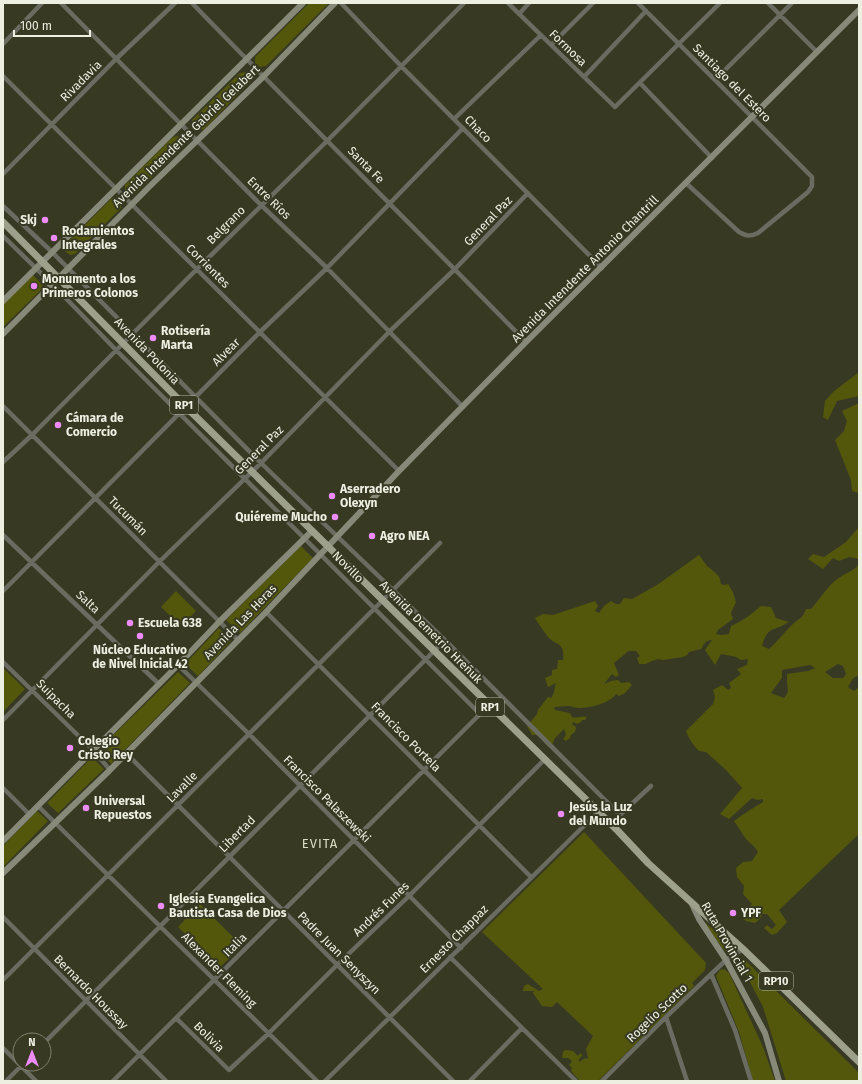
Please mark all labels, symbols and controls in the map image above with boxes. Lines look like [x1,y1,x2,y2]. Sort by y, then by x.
scale bar [14,12,90,38]
text: 100 m [20,19,52,33]
street label: Formosa [546,27,590,69]
street label: Santiago del Estero [690,41,774,125]
street label: Rivadavia [58,58,104,104]
street label: Avenida Intendente Gabriel Gelabert [110,61,263,210]
street label: Chaco [461,112,495,146]
street label: Santa Fe [345,144,387,186]
street label: Entre Ríos [244,174,294,222]
street label: Avenida Intendente Antonio Chantrill [509,192,662,345]
street label: General Paz [461,193,515,249]
street label: Belgrano [204,203,248,247]
place label: Skj [20,213,37,227]
marker: Skj [40,215,50,225]
place label: Rodamientos Integrales [62,224,135,252]
marker: Rodamientos Integrales [49,233,59,243]
street label: Corrientes [183,241,233,291]
place label: Monumento a los Primeros Colonos [42,272,138,300]
marker: Monumento a los Primeros Colonos [29,281,39,291]
street label: Avenida Polonia [112,315,182,387]
place label: Rotisería Marta [161,324,211,352]
marker: Rotisería Marta [148,333,158,343]
street label: Alvear [209,335,243,369]
road number: RP1 [170,396,198,414]
place label: Cámara de Comercio [66,411,124,439]
marker: Cámara de Comercio [53,420,63,430]
street label: General Paz [232,423,286,477]
place label: Aserradero Olexyn [339,482,401,510]
marker: Aserradero Olexyn [327,491,337,501]
street label: Tucumán [106,494,150,538]
place label: Quiéreme Mucho [235,510,327,524]
marker: Quiéreme Mucho [330,512,340,522]
place label: Agro NEA [379,529,430,543]
marker: Agro NEA [367,531,377,541]
street label: Novillo [329,548,367,586]
street label: Avenida Demetrio Hreñuk [377,578,486,687]
street label: Avenida Las Heras [201,581,280,662]
street label: Salta [73,588,103,616]
place label: Escuela 638 [138,616,202,630]
marker: Escuela 638 [125,618,135,628]
marker: Núcleo Educativo de Nivel Inicial 42 [135,631,145,641]
place label: Núcleo Educativo de Nivel Inicial 42 [92,643,188,671]
street label: Suipacha [33,676,79,722]
road number: RP1 [476,698,504,716]
street label: Francisco Portela [368,699,444,775]
place label: Colegio Cristo Rey [78,734,134,762]
marker: Colegio Cristo Rey [65,743,75,753]
street label: Francisco Palaszewski [281,753,373,845]
street label: Lavalle [164,769,200,805]
place label: Universal Repuestos [94,794,152,822]
place label: Jesús la Luz del Mundo [568,800,632,828]
marker: Universal Repuestos [81,803,91,813]
marker: Jesús la Luz del Mundo [556,809,566,819]
street label: Libertad [216,813,258,855]
district label: EVITA [302,836,338,851]
street label: Andrés Funes [350,879,412,939]
place label: Iglesia Evangelica Bautista Casa de Dios [169,892,287,920]
street label: Ruta Provincial 1 [698,900,756,984]
marker: Iglesia Evangelica Bautista Casa de Dios [156,901,166,911]
street label: Ernesto Chappaz [417,902,491,976]
place label: YPF [740,906,761,920]
marker: YPF [728,908,738,918]
street label: Padre Juan Senyszyn [295,909,383,997]
street label: Alexander Fleming [179,930,260,1011]
street label: Italia [220,930,250,960]
street label: Bernardo Houssay [51,952,131,1032]
road number: RP10 [759,972,793,990]
street label: Rogelio Scotto [624,981,690,1045]
street label: Bolivia [191,1019,227,1055]
north arrow [12,1032,52,1072]
text: N [28,1036,36,1049]

